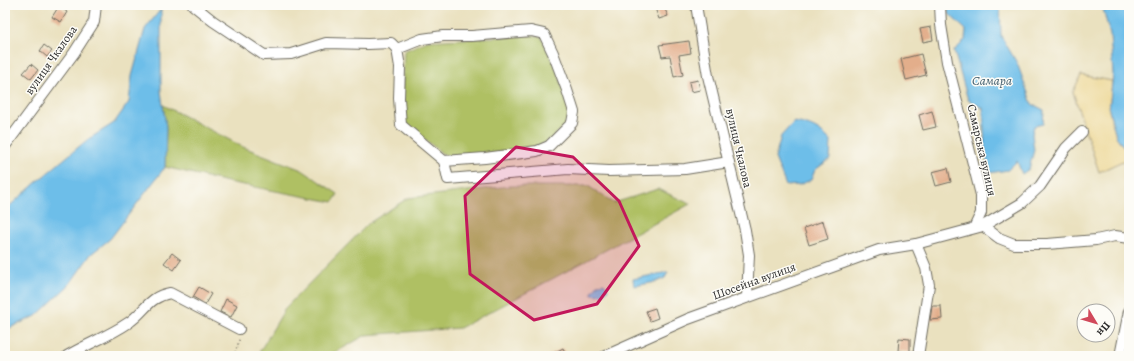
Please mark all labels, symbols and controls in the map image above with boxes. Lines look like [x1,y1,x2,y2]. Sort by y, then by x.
street label: вулиця Чкалова [21,22,81,98]
water label: Самара [972,72,1012,89]
street label: Самарська вулиця [964,102,1000,198]
street label: вулиця Чкалова [722,107,756,190]
street label: Шосейна вулиця [710,258,798,304]
north arrow [1076,303,1116,343]
text: Пн [1093,319,1114,340]

